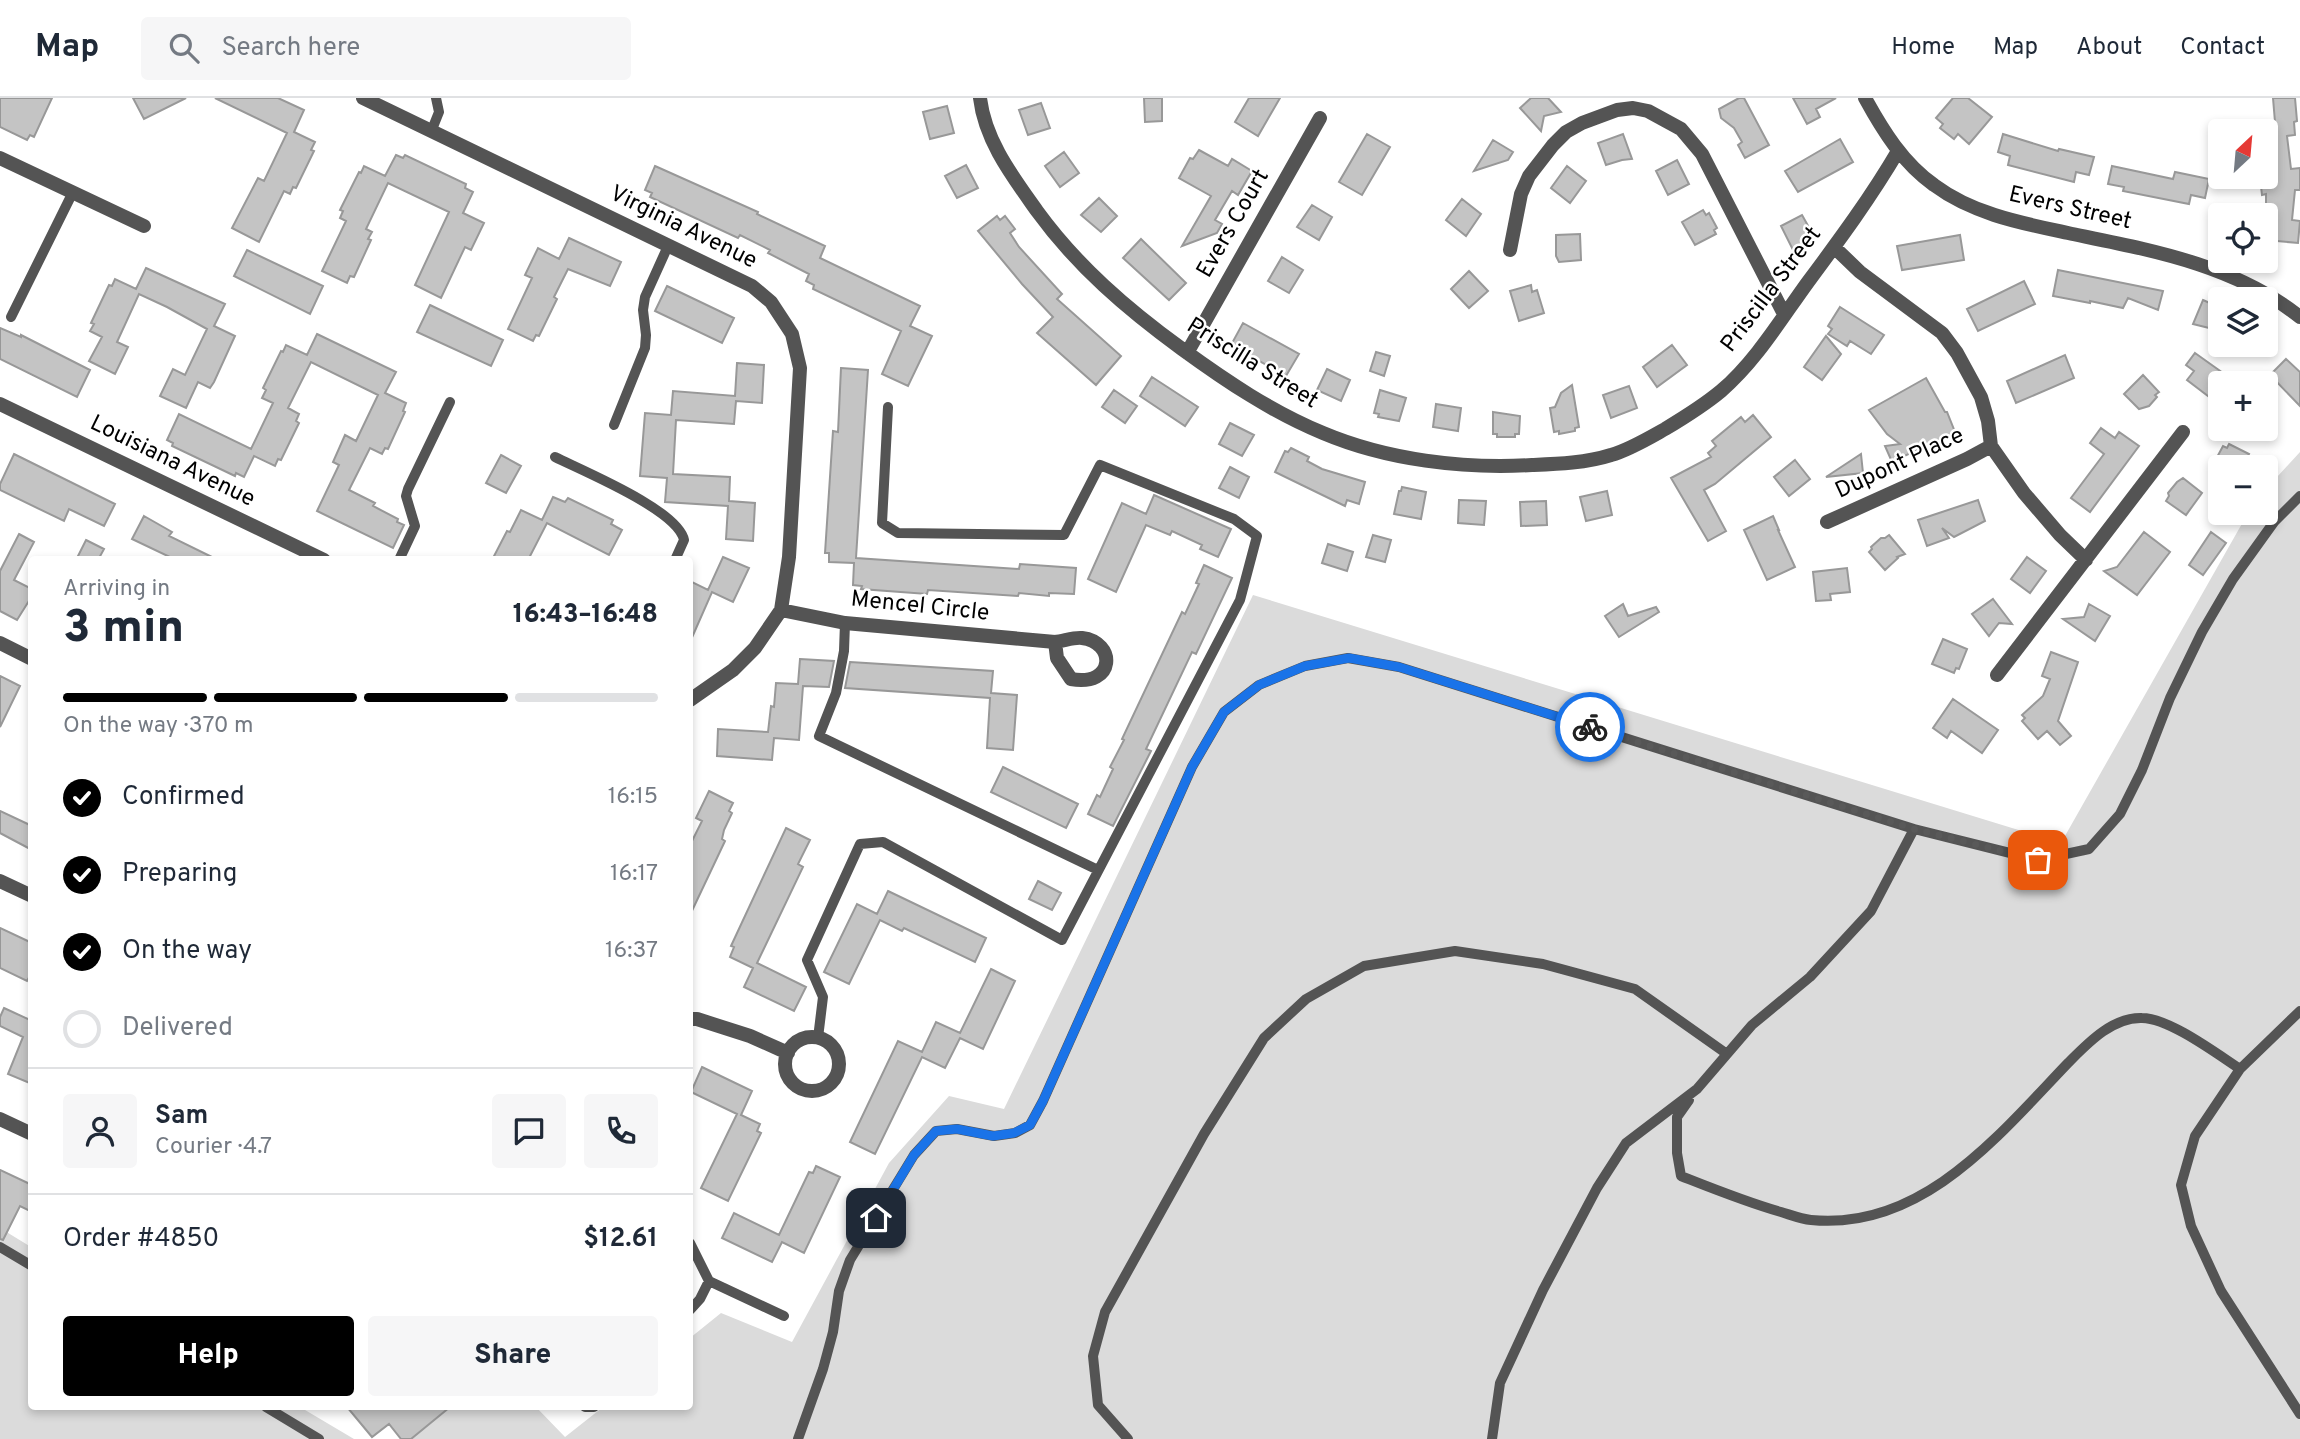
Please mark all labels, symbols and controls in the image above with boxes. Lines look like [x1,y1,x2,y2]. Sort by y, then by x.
search box [141,17,631,80]
text: Map [35,27,99,69]
icon: search [165,29,203,67]
text: Search here [221,32,360,65]
text: Home [1891,33,1955,63]
text: Map [1993,33,2038,63]
text: About [2076,33,2142,63]
text: Contact [2180,33,2265,63]
north arrow [2208,119,2278,189]
map controls [2208,119,2278,525]
street label: Evers Court [1191,164,1277,284]
street label: Virginia Avenue [605,180,761,276]
street label: Evers Street [2006,181,2134,237]
button: locate [2208,203,2278,273]
street label: Priscilla Street [1715,221,1829,359]
button: layers [2208,287,2278,357]
street label: Priscilla Street [1181,312,1323,416]
button: + [2208,371,2278,441]
street label: Louisiana Avenue [85,410,259,514]
street label: Dupont Place [1831,422,1969,506]
button: − [2208,455,2278,525]
text: Arriving in [63,575,170,604]
street label: Mencel Circle [849,585,991,629]
text: 16:43–16:48 [513,599,658,632]
text: 3 min [63,600,184,659]
courier [1555,692,1625,762]
icon: bike [1571,708,1609,746]
text: On the way · 370 m [63,712,253,741]
icon: check [63,779,101,817]
text: Confirmed [122,781,245,814]
text: 16:15 [608,783,658,812]
pin [2008,830,2068,890]
icon: bag [2019,841,2057,879]
icon: check [63,856,101,894]
text: Preparing [122,858,237,891]
text: 16:17 [610,860,658,889]
icon: check [63,933,101,971]
text: On the way [122,935,252,968]
text: 16:37 [605,937,658,966]
text: Delivered [122,1012,233,1045]
button: person [63,1094,137,1168]
button: chat [492,1094,566,1168]
button: phone [584,1094,658,1168]
text: Sam [155,1100,208,1133]
text: Courier · 4.7 [155,1133,272,1162]
pin [846,1188,906,1248]
icon: home [857,1199,895,1237]
text: Order #4850 [63,1223,219,1256]
text: $12.61 [583,1223,658,1256]
button: Help [63,1316,354,1396]
button: Share [368,1316,658,1396]

